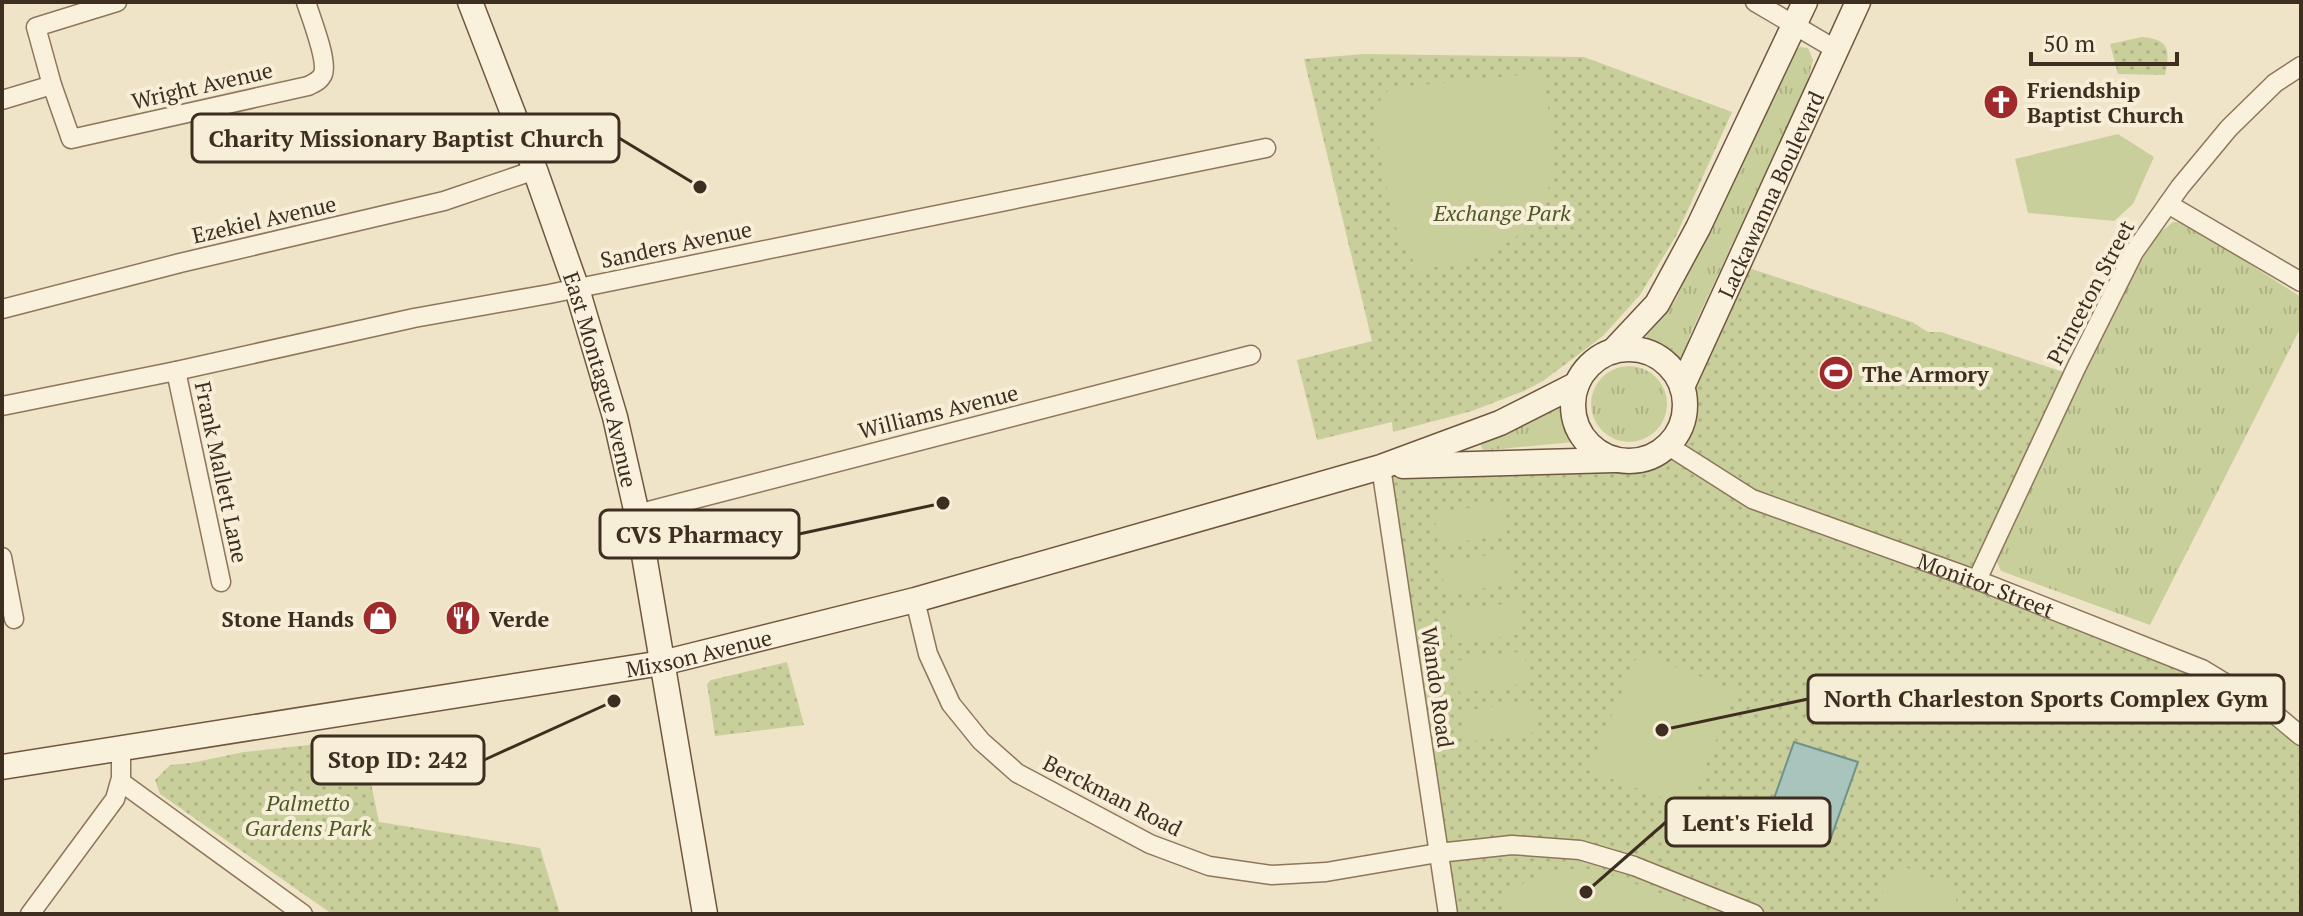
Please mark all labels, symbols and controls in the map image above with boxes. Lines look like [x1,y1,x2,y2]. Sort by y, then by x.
scale bar [2031,16,2177,66]
text: 50 m [2043,27,2095,59]
street label: Wright Avenue [129,55,275,115]
place label: Friendship Baptist Church [2027,75,2184,129]
church icon: Friendship Baptist Church [1982,83,2020,121]
street label: Lackawanna Boulevard [1710,86,1830,302]
callout: Charity Missionary Baptist Church [192,114,619,162]
text: Charity Missionary Baptist Church [208,122,604,154]
street label: Ezekiel Avenue [189,188,339,250]
park label: Exchange Park [1432,198,1571,227]
street label: Sanders Avenue [598,214,754,274]
street label: Princeton Street [2040,215,2140,369]
street label: East Montague Avenue [557,267,645,490]
sports icon: The Armory [1817,354,1855,392]
place label: The Armory [1862,359,1989,388]
street label: Williams Avenue [855,377,1021,445]
street label: Frank Mallett Lane [189,379,255,565]
callout: CVS Pharmacy [600,510,799,558]
text: CVS Pharmacy [616,518,784,550]
street label: Monitor Street [1914,545,2059,624]
shop icon: Stone Hands [361,599,399,637]
restaurant icon: Verde [444,599,482,637]
place label: Stone Hands [221,604,354,633]
place label: Verde [489,604,549,633]
street label: Mixson Avenue [624,622,775,683]
street label: Wando Road [1415,625,1461,749]
callout: North Charleston Sports Complex Gym [1808,675,2284,723]
text: North Charleston Sports Complex Gym [1824,682,2268,714]
callout: Stop ID: 242 [312,736,484,784]
text: Stop ID: 242 [328,743,468,775]
street label: Berckman Road [1039,748,1187,842]
park label: Palmetto Gardens Park [244,788,372,842]
callout: Lent's Field [1666,798,1830,846]
text: Lent's Field [1682,806,1814,838]

